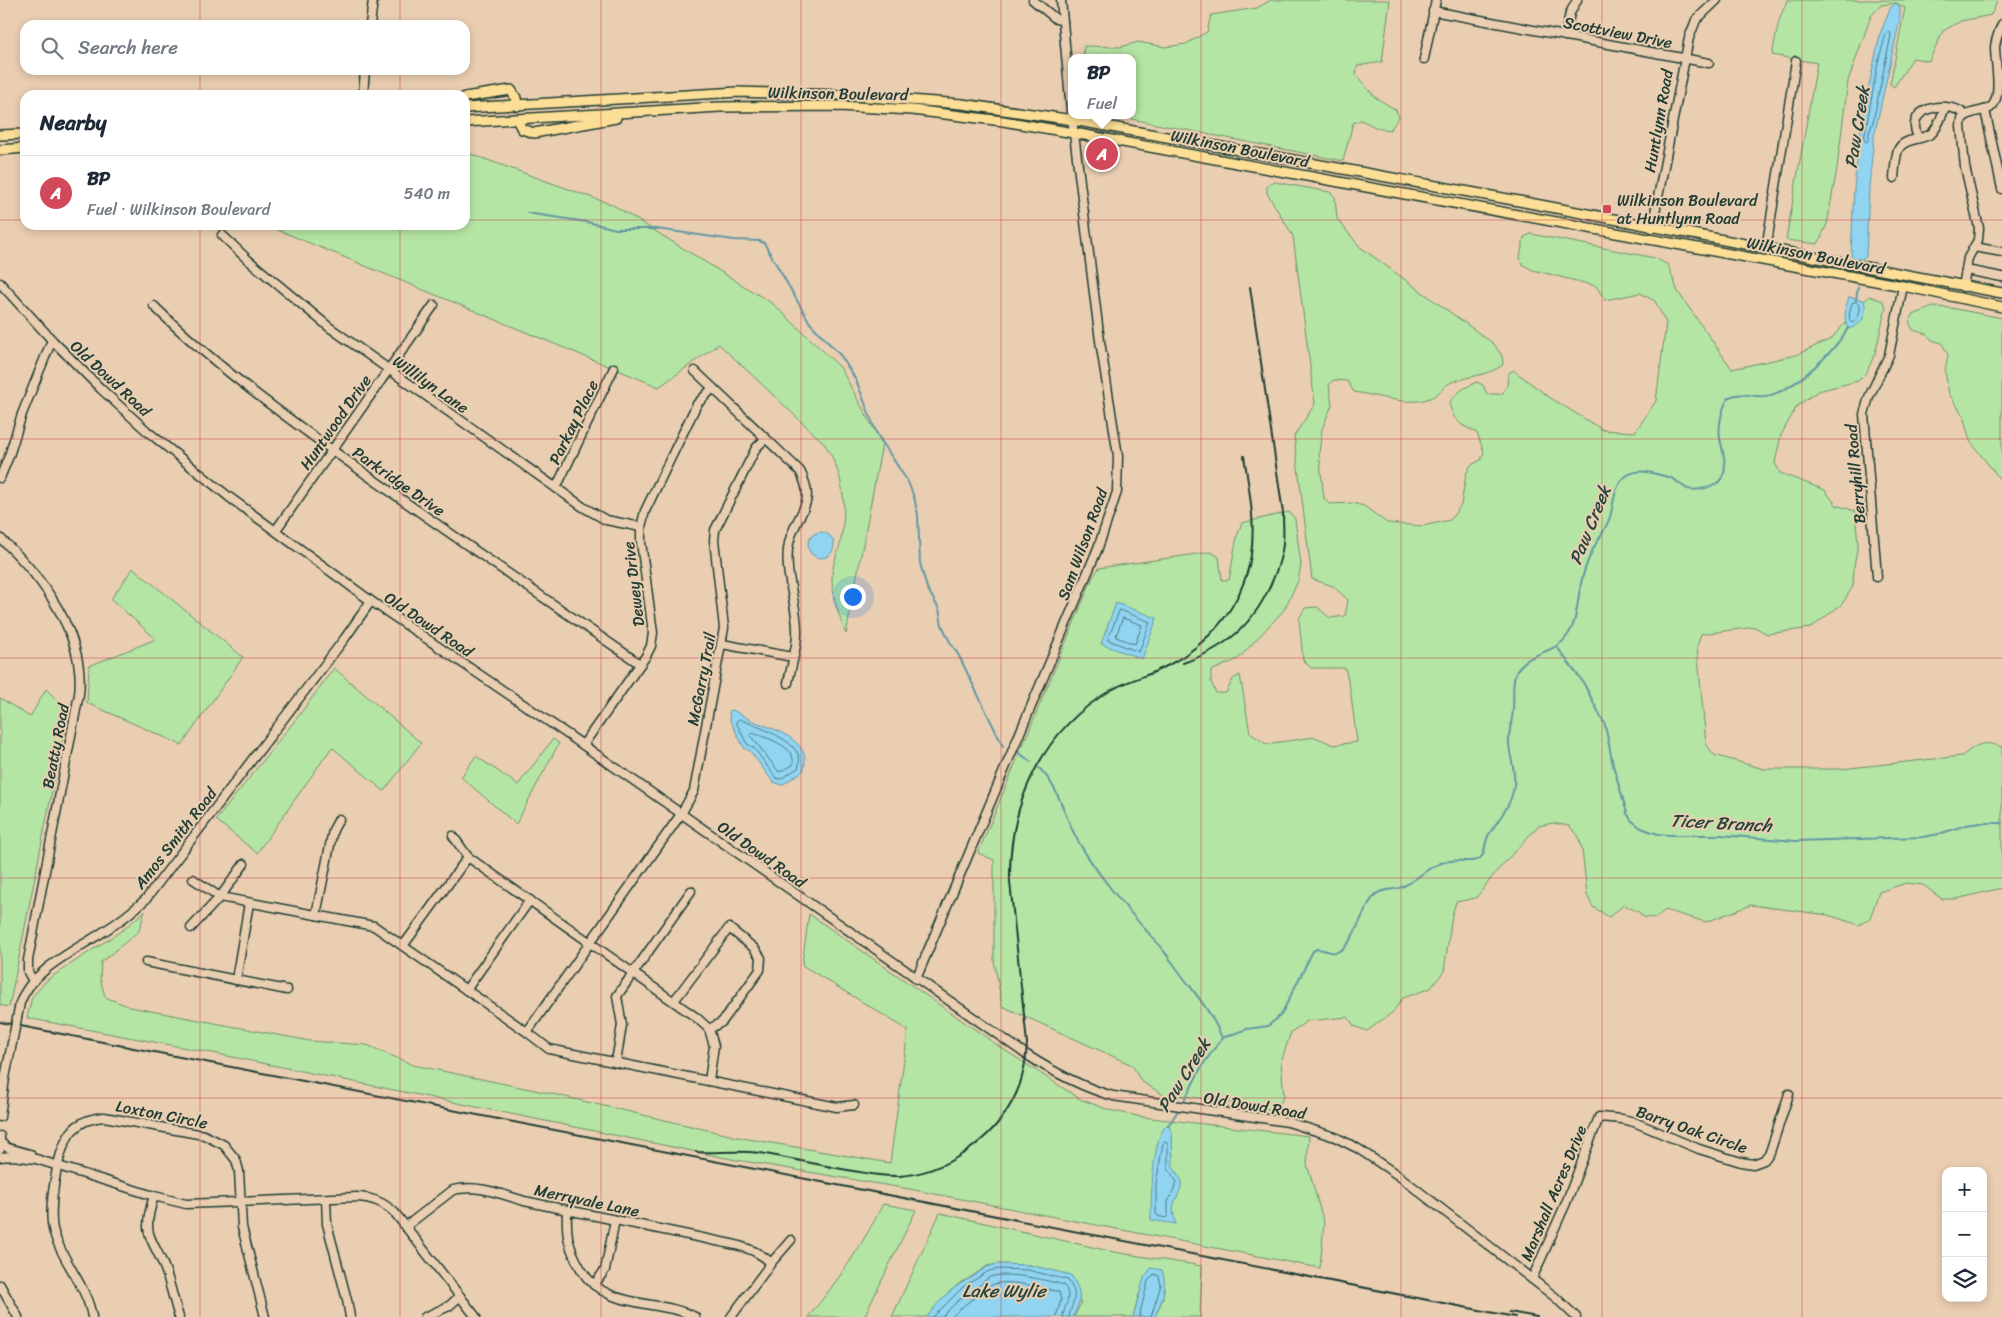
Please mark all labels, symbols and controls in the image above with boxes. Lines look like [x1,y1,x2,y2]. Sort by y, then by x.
street label: Scottview Drive [1561,8,1675,57]
search box [20,20,470,75]
text: Search here [78,31,178,64]
icon: search [38,34,66,62]
popup [1068,54,1136,119]
text: BP [1087,56,1110,89]
street label: Huntlynn Road [1635,66,1682,175]
street label: Wilkinson Boulevard [767,78,910,109]
water label: Paw Creek [1835,82,1880,171]
text: Fuel [1087,89,1117,118]
text: Nearby [40,104,106,142]
street label: Wilkinson Boulevard [1168,121,1313,176]
pin: A [1086,135,1118,173]
text: BP [87,162,110,195]
text: A [51,179,61,208]
text: 540 m [404,179,450,208]
place label: Wilkinson Boulevard at Huntlynn Road [1617,186,1759,233]
text: Fuel · Wilkinson Boulevard [87,195,270,224]
marker: Wilkinson Boulevard at Huntlynn Road [1601,203,1613,215]
street label: Wilkinson Boulevard [1744,228,1889,283]
street label: Old Dowd Road [63,333,159,425]
street label: Willilyn Lane [386,347,475,422]
street label: Huntwood Drive [292,368,379,476]
street label: Parkay Place [540,375,607,470]
street label: Berryhill Road [1837,421,1874,525]
street label: Parkridge Drive [346,438,451,524]
water label: Paw Creek [1560,479,1621,570]
street label: Sam Wilson Road [1049,482,1117,604]
street label: Dewey Drive [614,540,653,628]
street label: Old Dowd Road [378,584,481,666]
your location [840,584,866,610]
street label: McGarry Trail [678,629,725,728]
street label: Beatty Road [33,700,78,791]
street label: Amos Smith Road [126,780,226,896]
water label: Ticer Branch [1670,804,1774,842]
street label: Old Dowd Road [711,813,814,897]
water label: Paw Creek [1148,1030,1220,1119]
street label: Old Dowd Road [1202,1083,1310,1128]
street label: Loxton Circle [113,1091,211,1138]
street label: Barry Oak Circle [1632,1097,1752,1162]
street label: Marshall Acres Drive [1512,1120,1595,1266]
map controls [1942,1167,1987,1302]
button: + [1942,1167,1987,1212]
street label: Merryvale Lane [532,1175,642,1226]
button: − [1942,1212,1987,1257]
button: layers [1942,1257,1987,1302]
water label: Lake Wylie [962,1275,1048,1307]

